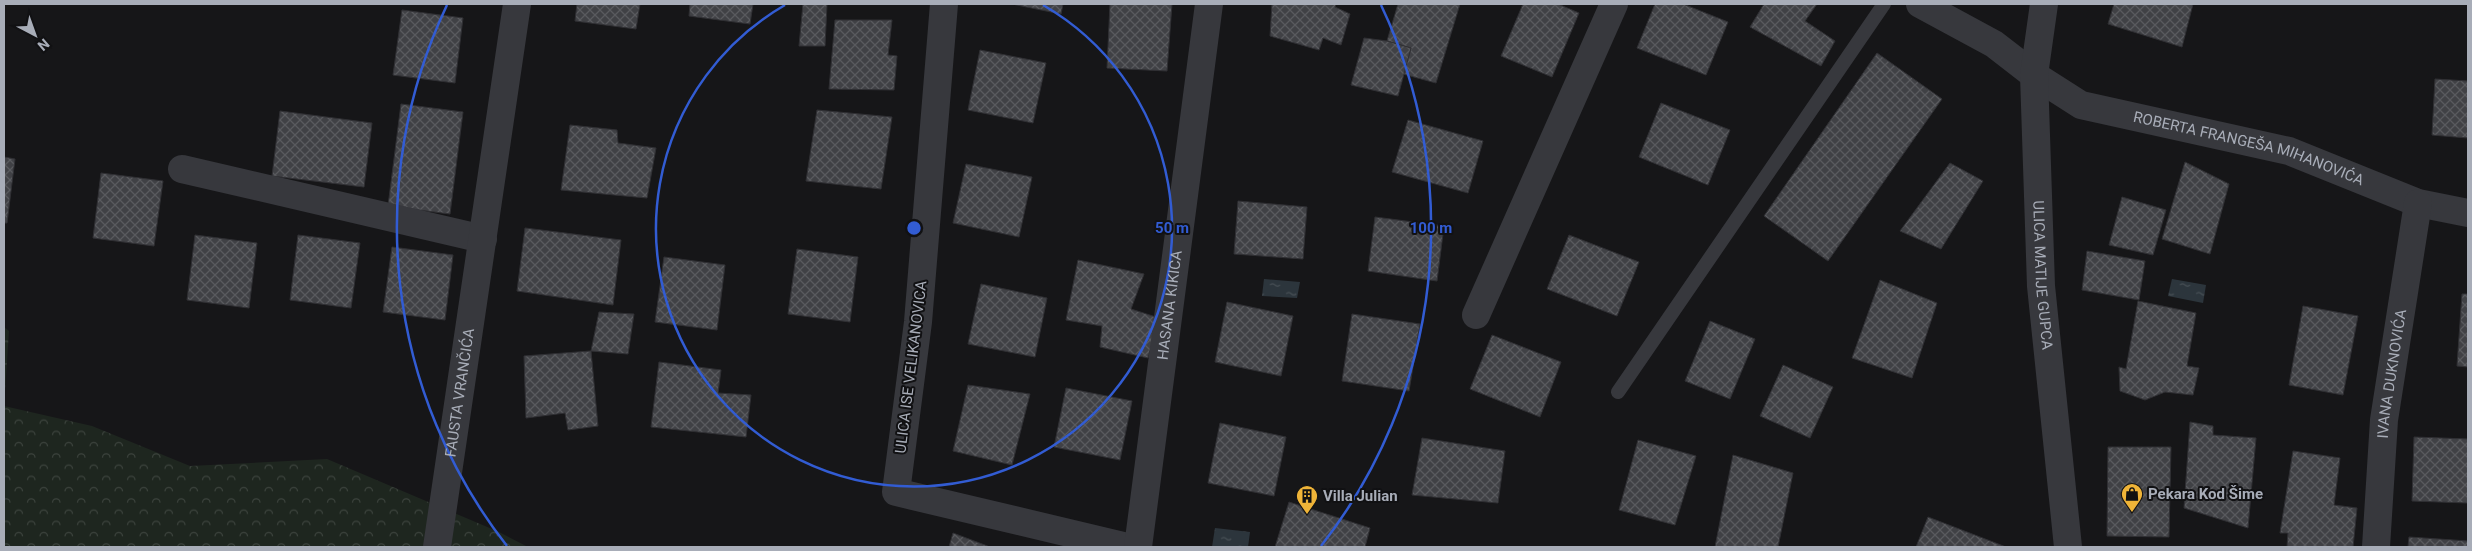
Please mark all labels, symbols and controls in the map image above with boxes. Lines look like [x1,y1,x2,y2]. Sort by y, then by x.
north arrow [10,10,60,60]
text: N [35,36,53,54]
street label: ROBERTA FRANGEŠA MIHANOVIĆA [2132,108,2367,189]
street label: ULICA MATIJE GUPCA [2029,200,2057,351]
centre of rings [905,219,923,237]
text: 50 m [1155,219,1189,237]
text: 100 m [1410,219,1452,237]
street label: HASANA KIKICA [1154,249,1186,361]
street label: ULICA ISE VELIKANOVICA [891,279,931,454]
street label: IVANA DUKNOVIĆA [2374,308,2410,439]
street label: FAUSTA VRANČIĆA [441,327,478,458]
shop icon: Pekara Kod Šime [2120,482,2144,513]
building icon: Villa Julian [1295,484,1319,515]
place label: Pekara Kod Šime [2148,485,2263,503]
place label: Villa Julian [1323,487,1398,505]

